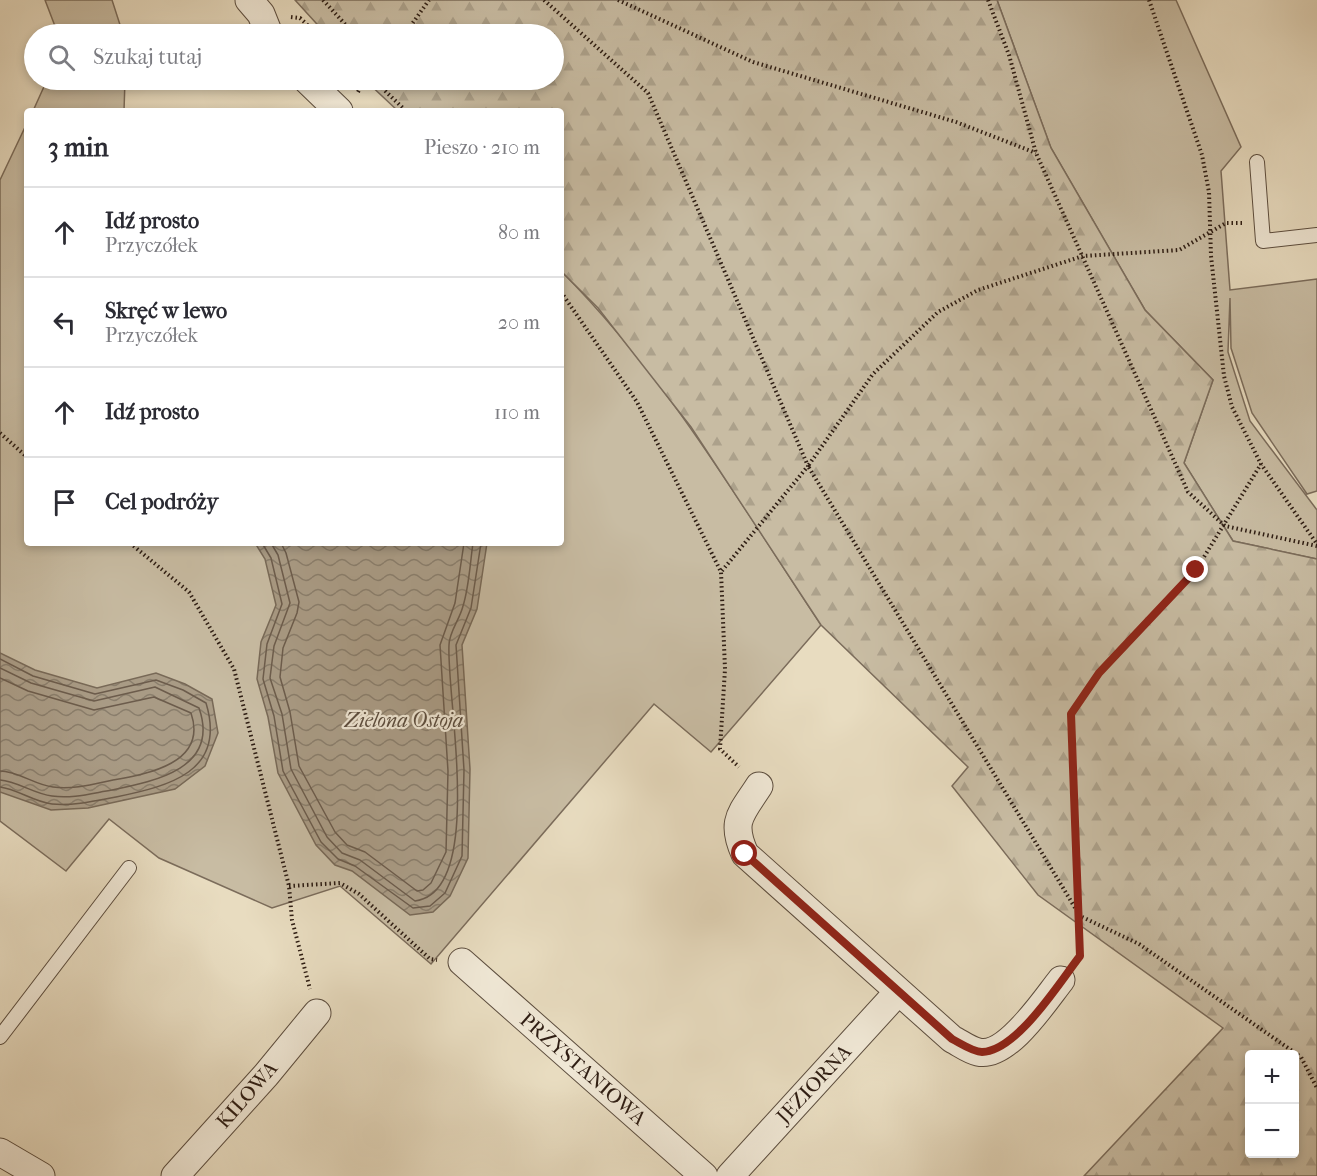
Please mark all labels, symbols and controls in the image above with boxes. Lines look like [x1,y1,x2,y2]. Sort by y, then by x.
search box [24,24,564,90]
icon: search [45,41,78,74]
text: Szukaj tutaj [93,44,202,70]
text: 3 min [48,132,109,163]
text: Pieszo · 210 m [424,136,540,159]
text: Idź prosto [105,208,199,234]
icon: ahead [48,216,81,249]
text: 80 m [498,221,540,244]
text: Przyczółek [105,234,198,257]
text: Skręć w lewo [105,298,227,324]
icon: left [48,306,81,339]
text: 20 m [498,311,540,334]
text: Przyczółek [105,324,198,347]
icon: ahead [48,396,81,429]
text: Idź prosto [105,399,199,425]
text: 110 m [494,401,540,424]
icon: arrive [48,486,81,519]
text: Cel podróży [105,489,218,515]
route end [1182,556,1208,582]
park label: Zielona Ostoja [343,709,463,732]
route start [731,840,757,866]
street label: PRZYSTANIOWA [515,1008,651,1131]
street label: JEZIORNA [771,1039,857,1129]
map controls [1245,1050,1299,1158]
button: + [1245,1050,1299,1104]
street label: KILOWA [212,1056,283,1133]
button: − [1245,1104,1299,1158]

